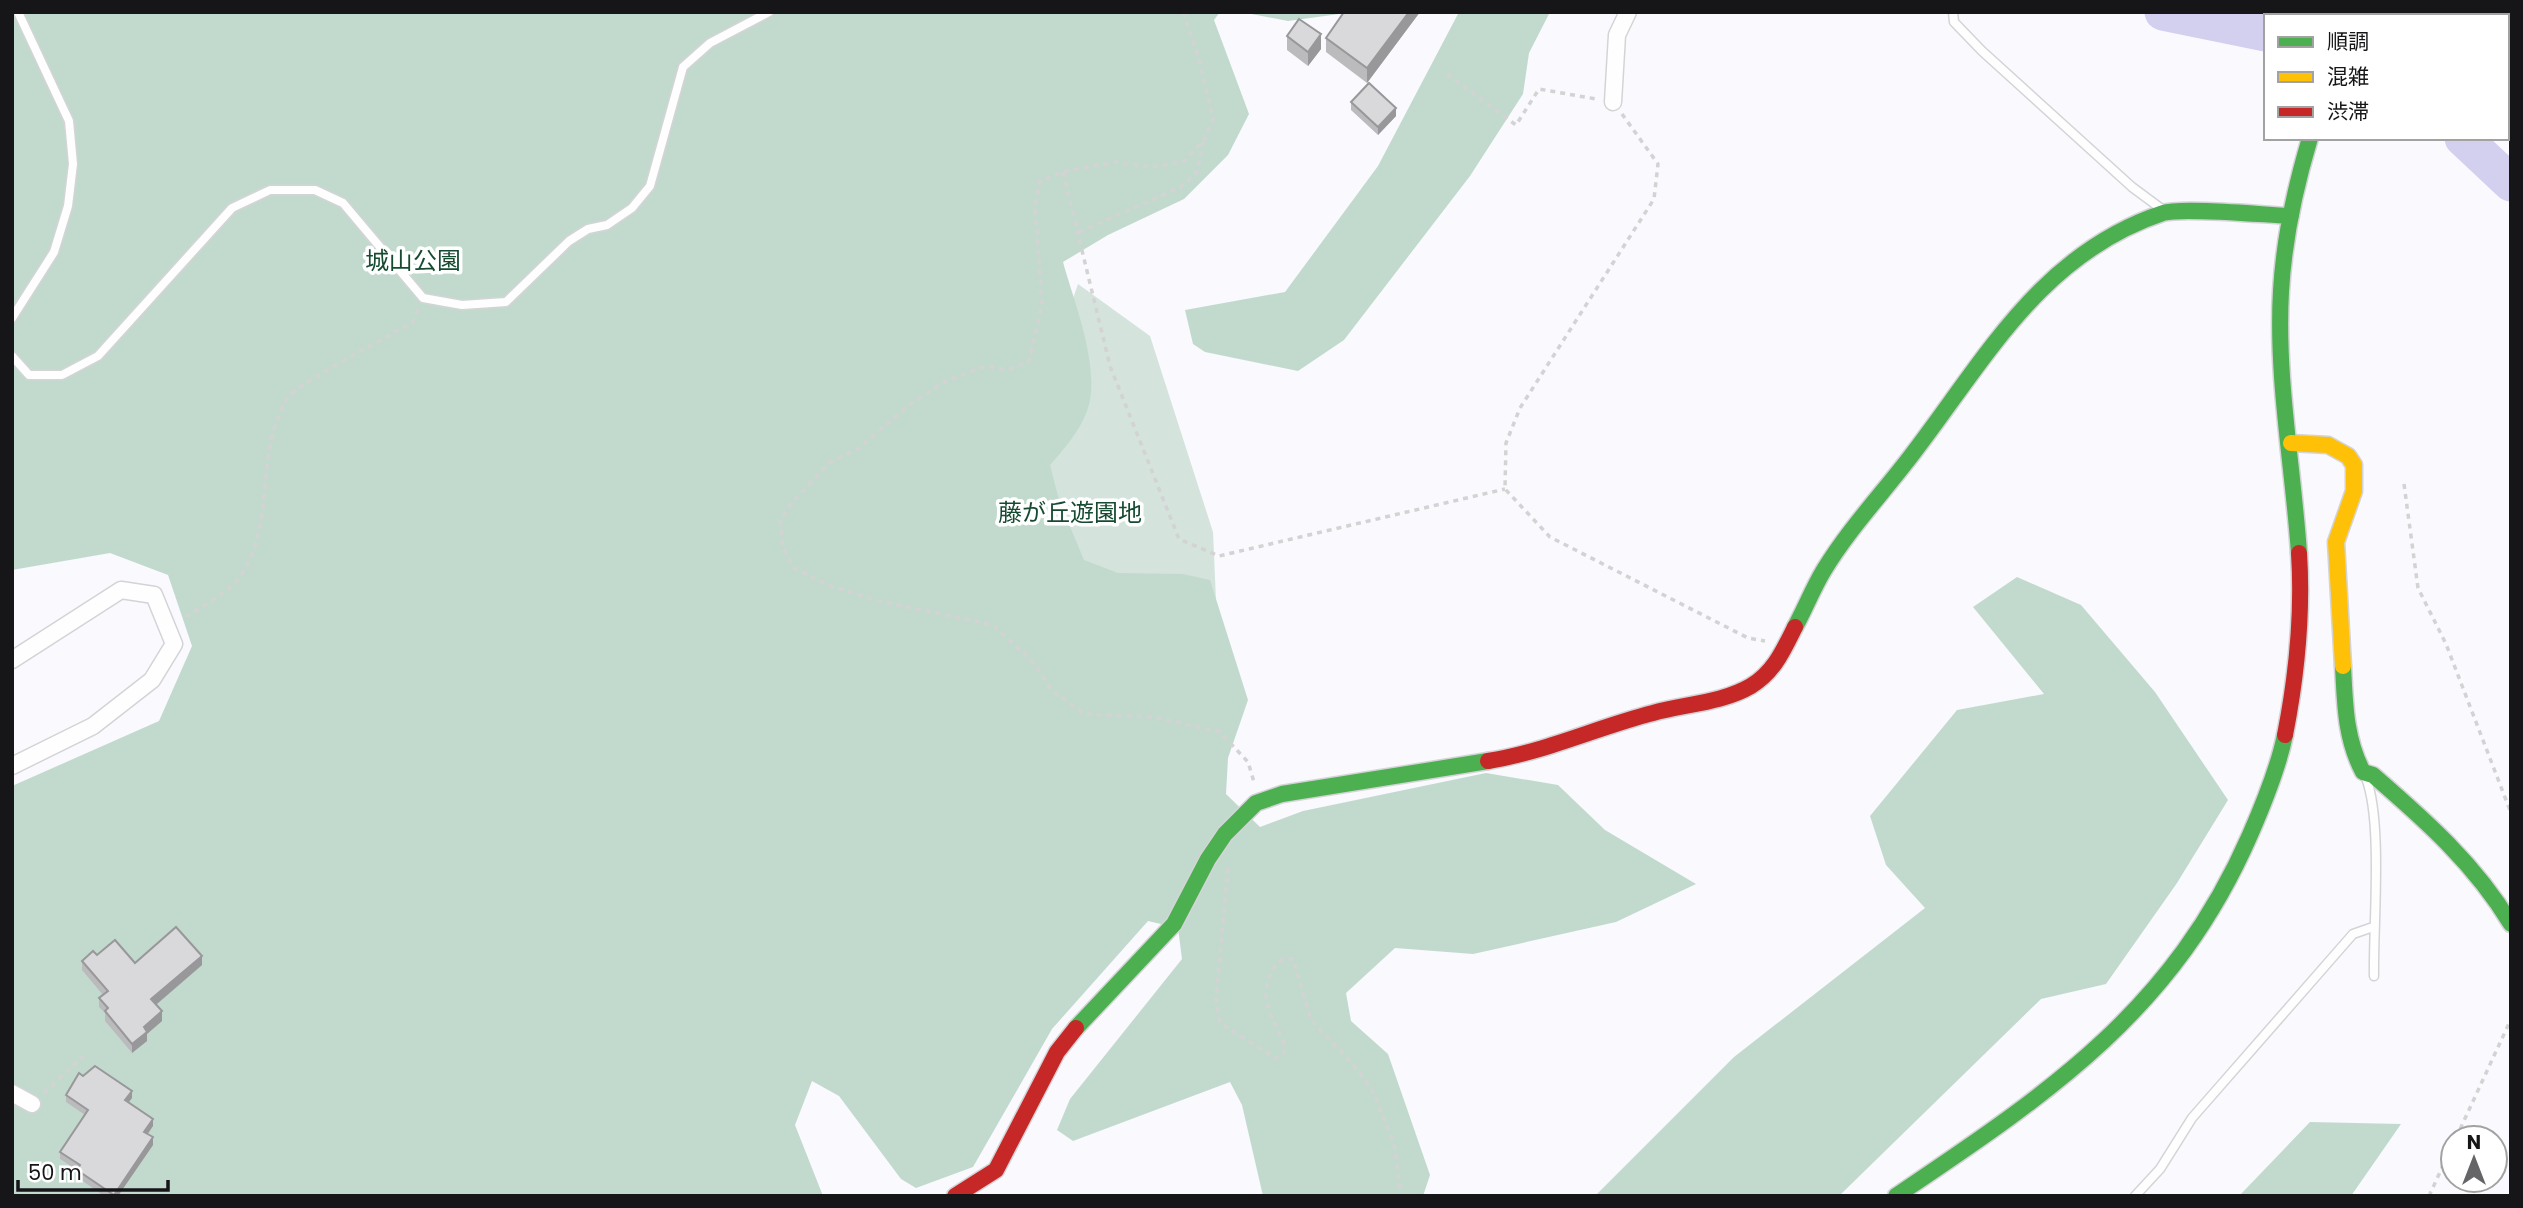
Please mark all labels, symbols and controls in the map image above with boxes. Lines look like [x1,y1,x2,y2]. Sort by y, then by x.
legend [2264,14,2509,140]
text: 順調 [2327,27,2369,56]
text: 混雑 [2327,62,2369,91]
text: 渋滞 [2327,97,2369,126]
park label: 城山公園 [365,244,461,277]
park label: 藤が丘遊園地 [998,496,1142,529]
north arrow [2439,1124,2509,1194]
text: N [2467,1129,2481,1156]
scale bar [18,1148,168,1192]
text: 50 m [28,1158,82,1187]

